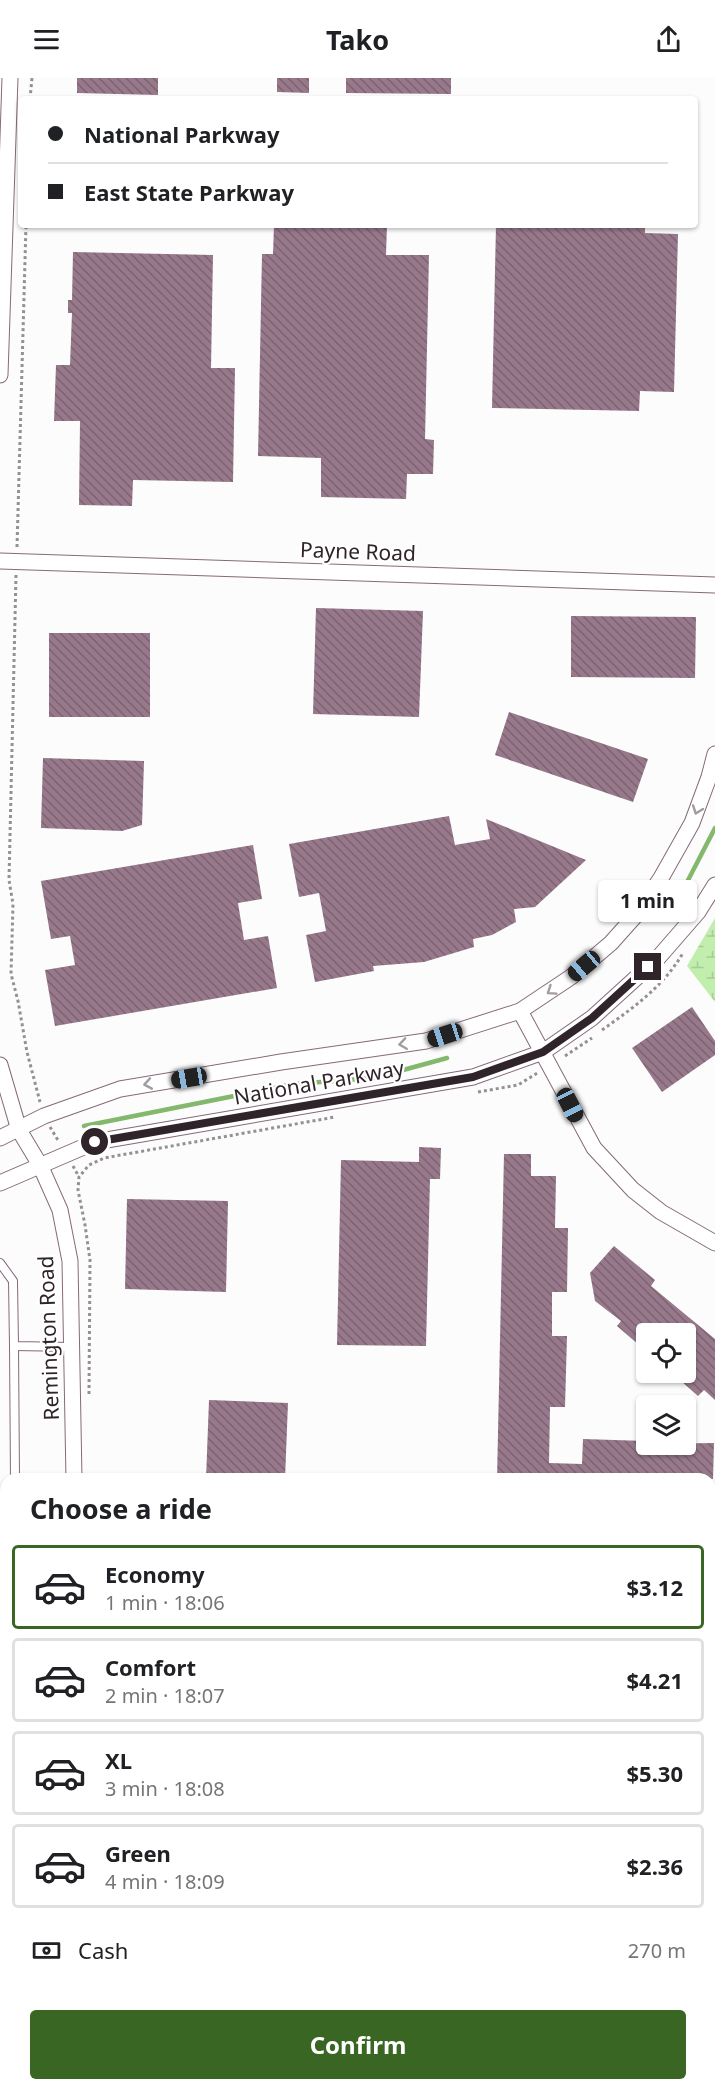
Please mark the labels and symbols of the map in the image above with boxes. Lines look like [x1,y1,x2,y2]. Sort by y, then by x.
street label: Payne Road [300,535,416,567]
one-way arrow [692,803,704,814]
callout: 1 min [598,880,698,922]
car [564,948,604,984]
route end [634,953,661,980]
one-way arrow [546,984,557,995]
car [425,1021,465,1049]
one-way arrow [399,1038,408,1050]
street label: National Parkway [231,1053,406,1111]
car [170,1066,208,1090]
one-way arrow [144,1078,153,1090]
car [554,1085,586,1125]
route start [81,1128,108,1155]
street label: Remington Road [31,1255,65,1421]

